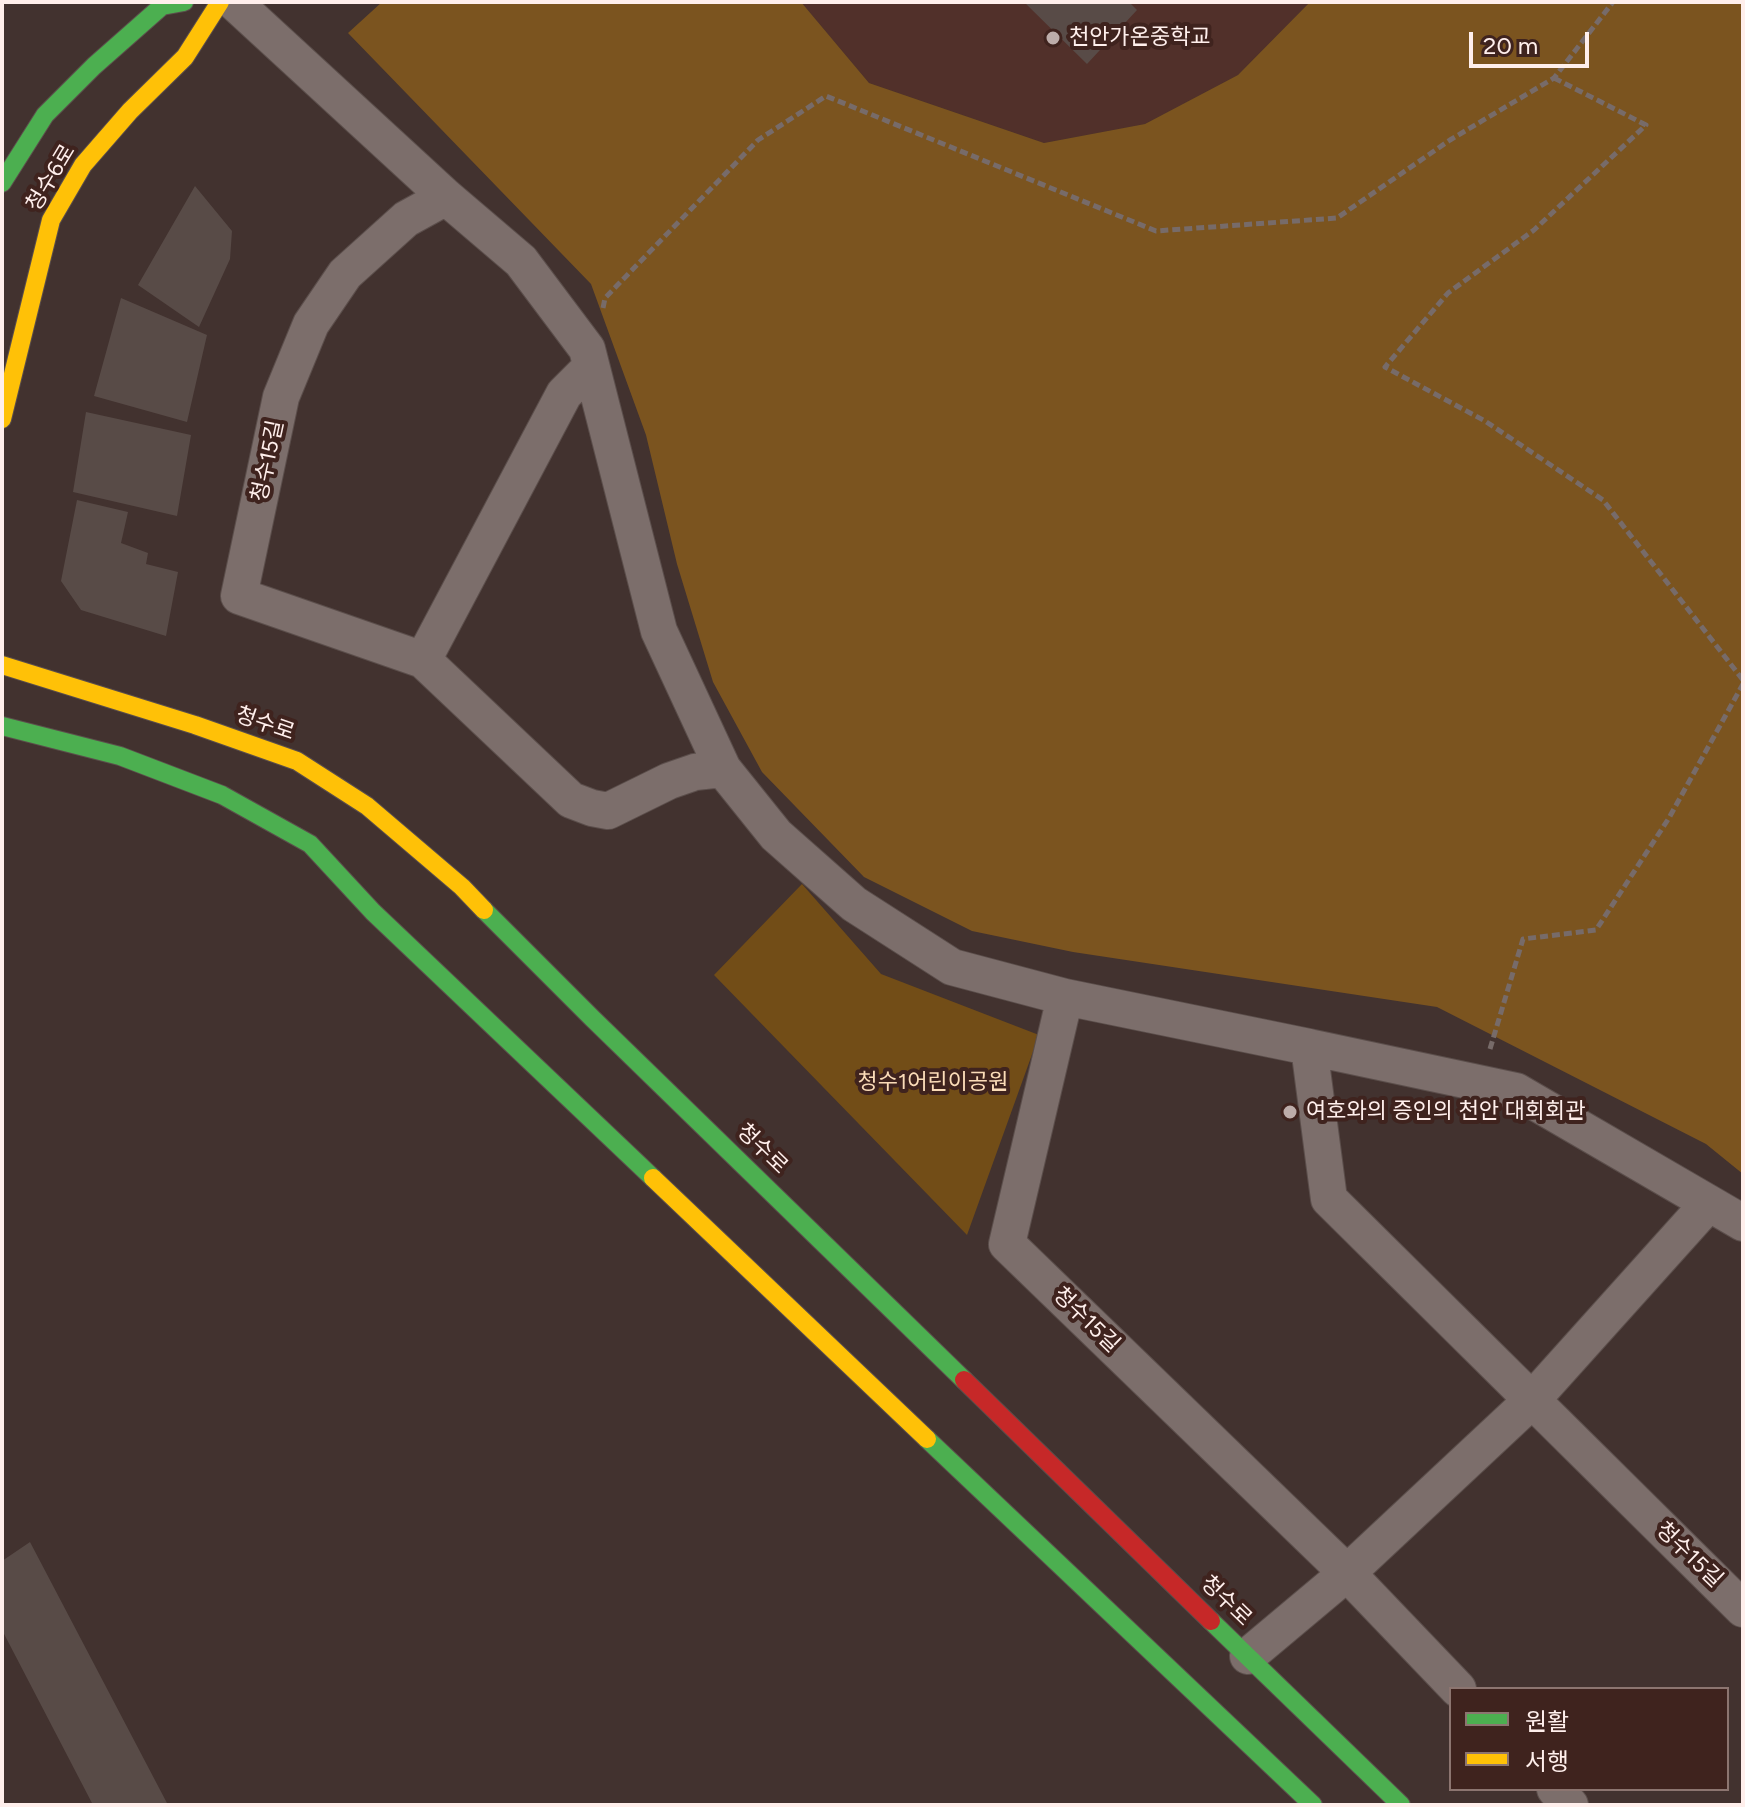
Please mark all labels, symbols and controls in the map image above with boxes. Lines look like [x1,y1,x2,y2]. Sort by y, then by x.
scale bar [1473,16,1593,66]
place label: 천안가온중학교 [1069,25,1211,51]
marker: 천안가온중학교 [1044,29,1062,47]
text: 20 m [1483,31,1538,60]
street label: 청수6로 [21,140,81,216]
street label: 청수15길 [247,418,289,504]
street label: 청수로 [232,702,298,746]
park label: 청수1어린이공원 [858,1070,1008,1096]
place label: 여호와의 증인의 천안 대회회관 [1306,1099,1585,1125]
marker: 여호와의 증인의 천안 대회회관 [1281,1103,1299,1121]
street label: 청수로 [731,1118,793,1180]
street label: 청수15길 [1047,1282,1125,1358]
street label: 청수15길 [1650,1517,1728,1593]
street label: 청수로 [1195,1570,1257,1632]
legend [1449,1687,1729,1791]
text: 원활 [1525,1707,1569,1736]
text: 서행 [1525,1747,1569,1776]

